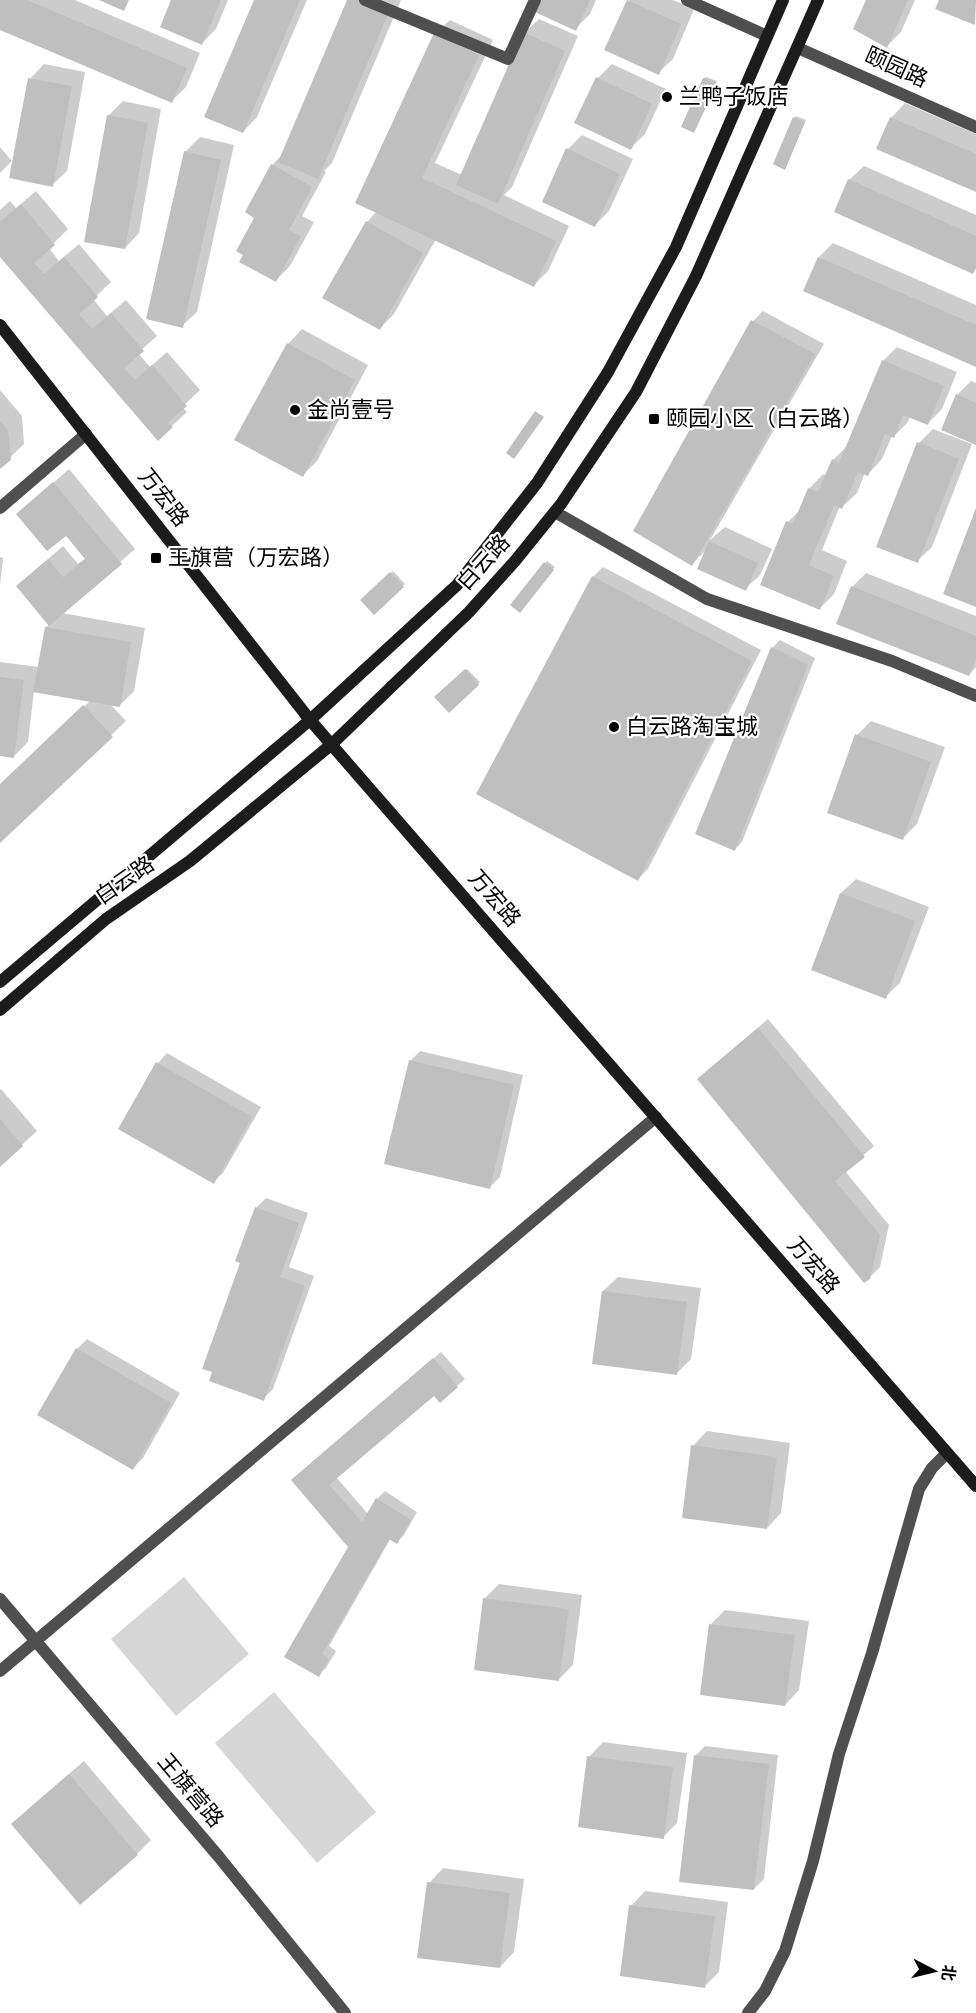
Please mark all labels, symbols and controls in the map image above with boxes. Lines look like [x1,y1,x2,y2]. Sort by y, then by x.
street label: 颐园路 [860,42,932,94]
place label: 兰鸭子饭店 [679,84,789,111]
marker: 兰鸭子饭店 [660,90,674,104]
place label: 金尚壹号 [307,397,395,424]
marker: 金尚壹号 [288,403,302,417]
place label: 颐园小区（白云路） [666,406,864,433]
marker: 颐园小区（白云路） [647,412,661,426]
street label: 万宏路 [132,464,194,532]
street label: 白云路 [452,529,516,597]
place label: 王旗营（万宏路） [168,545,344,572]
marker: 王旗营（万宏路） [149,551,163,565]
place label: 白云路淘宝城 [626,714,758,741]
marker: 白云路淘宝城 [607,720,621,734]
street label: 白云路 [90,851,160,911]
street label: 万宏路 [462,865,526,933]
street label: 万宏路 [781,1232,845,1300]
street label: 王旗营路 [151,1749,229,1833]
north arrow [904,1941,964,2001]
text: 北 [937,1964,958,1982]

